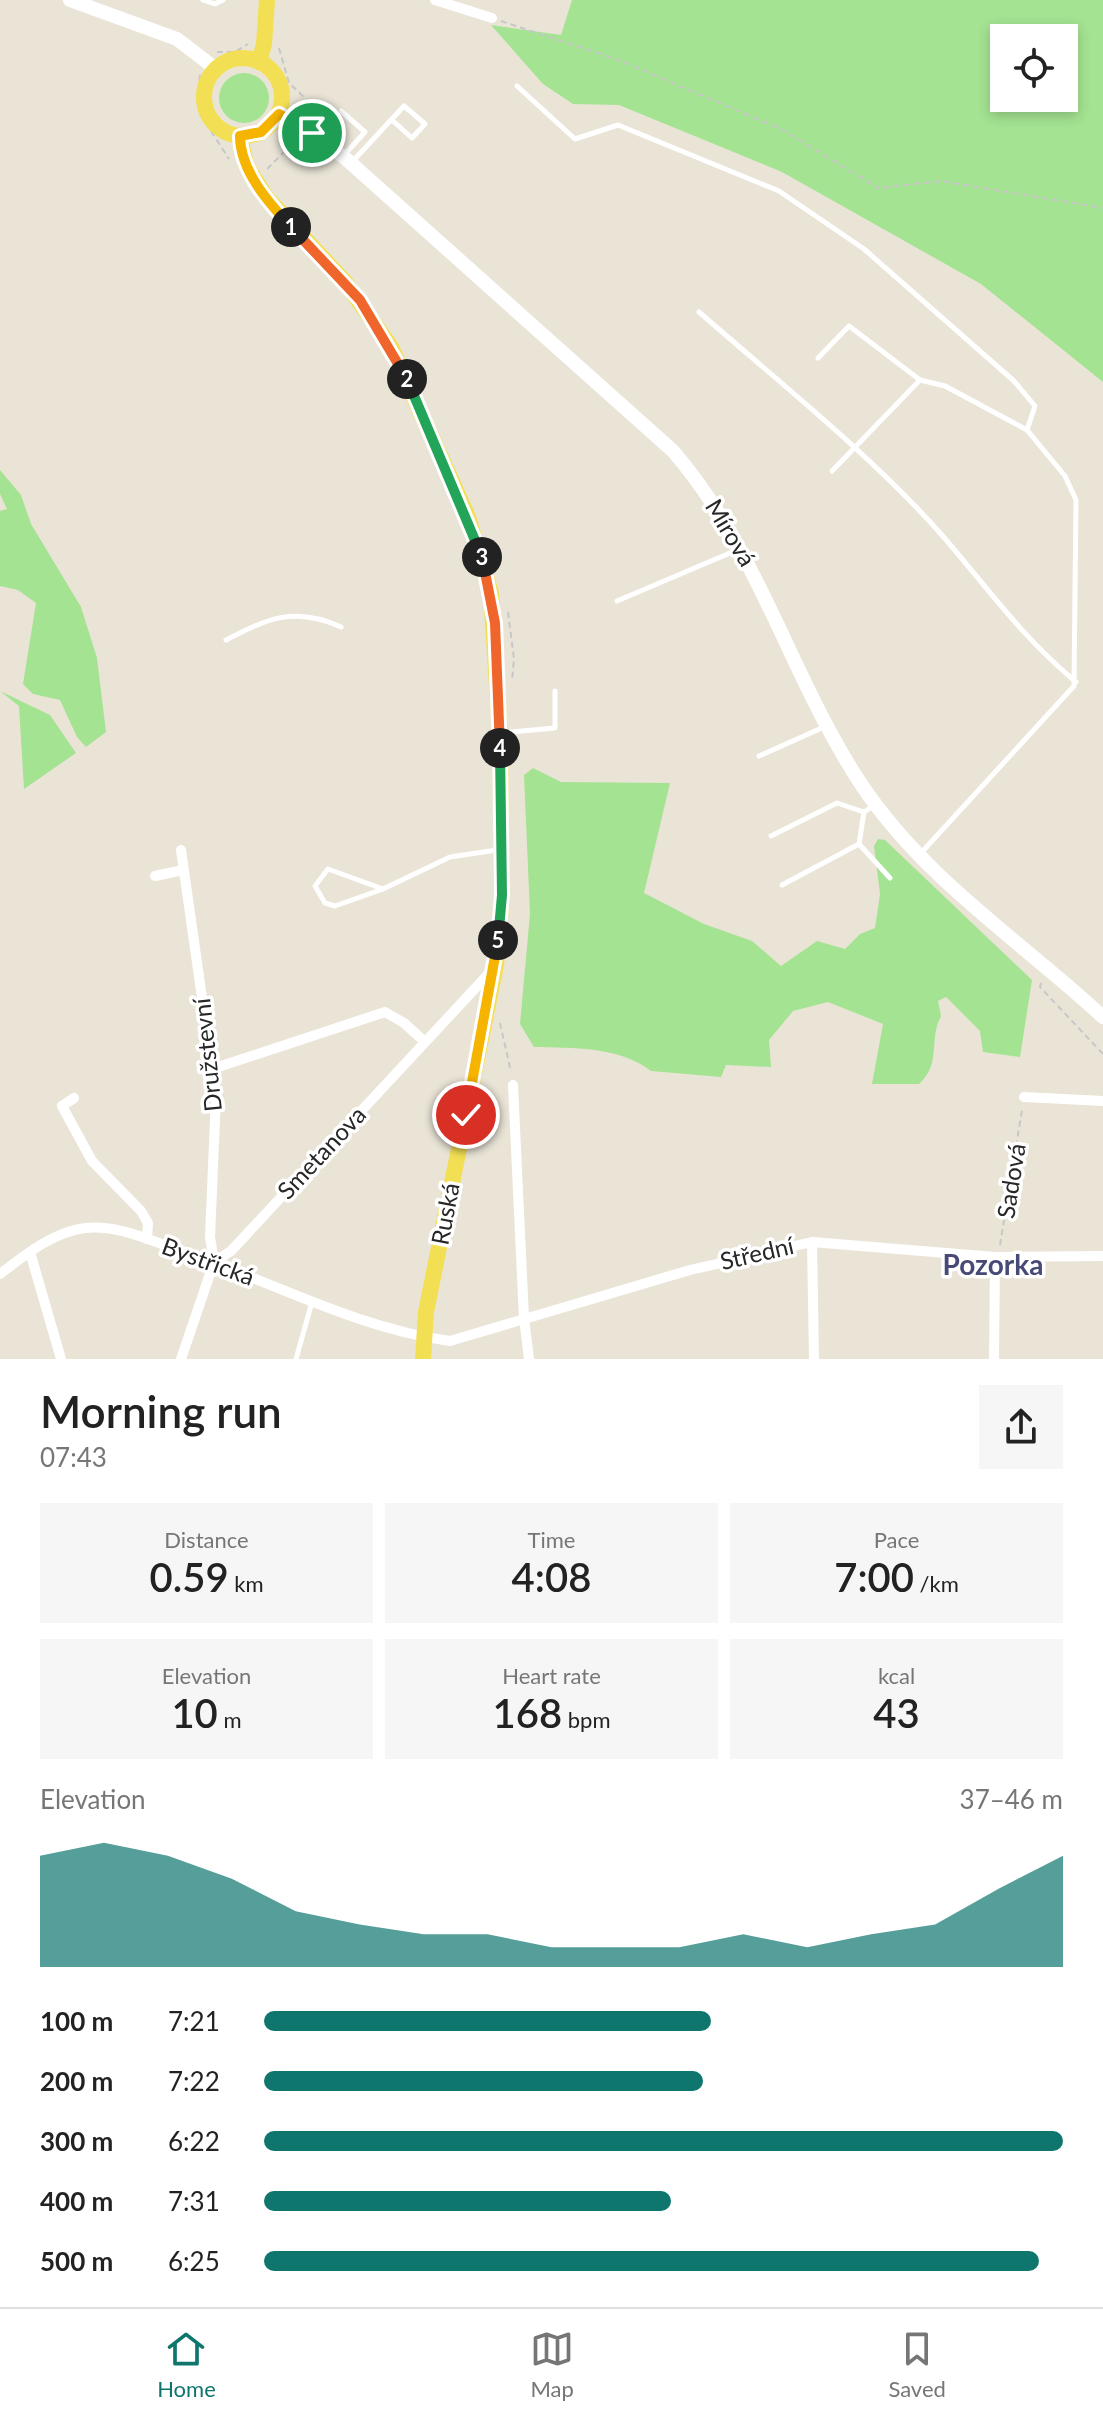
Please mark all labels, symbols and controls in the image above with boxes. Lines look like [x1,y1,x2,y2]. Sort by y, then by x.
map controls [990,24,1078,112]
button: locate [990,24,1078,112]
pin [278,99,346,167]
icon: arrive [290,111,334,155]
pin: 1 [271,207,311,247]
text: 1 [285,213,297,240]
pin: 2 [387,359,427,399]
text: 2 [401,365,413,392]
street label: Mírová [700,493,763,571]
pin: 3 [462,537,502,577]
text: 3 [476,543,488,570]
pin: 4 [480,728,520,768]
text: 4 [494,734,506,761]
pin: 5 [478,920,518,960]
text: 5 [492,926,504,953]
street label: Družstevní [186,996,227,1113]
pin [432,1081,500,1149]
icon: check [444,1093,488,1137]
street label: Smetanova [271,1100,371,1204]
street label: Sadová [990,1141,1031,1220]
street label: Ruská [424,1180,465,1247]
street label: Bystřická [158,1230,259,1291]
street label: Střední [717,1230,797,1275]
district label: Pozorka [943,1247,1043,1281]
text: Morning run [40,1385,282,1437]
button: share [979,1385,1063,1469]
text: 07:43 [40,1441,107,1473]
text: Distance [164,1526,249,1553]
text: Time [528,1526,575,1553]
text: Pace [874,1526,919,1553]
text: 0.59 [150,1553,229,1601]
text: 4:08 [512,1553,591,1601]
text: 7:00 [834,1553,914,1601]
text: km [229,1570,263,1597]
text: /km [914,1570,959,1597]
text: Elevation [162,1662,251,1689]
text: Heart rate [502,1662,601,1689]
text: kcal [878,1662,915,1689]
text: 10 [171,1689,218,1737]
text: 168 [493,1689,562,1737]
text: 43 [873,1689,920,1737]
text: m [218,1706,242,1733]
text: bpm [562,1706,611,1733]
text: Elevation [40,1783,146,1815]
text: 37–46 m [960,1783,1063,1815]
text: 100 m [40,2005,113,2037]
text: 7:21 [168,2005,220,2037]
text: 200 m [40,2065,113,2097]
text: 7:22 [168,2065,220,2097]
text: 300 m [40,2125,113,2157]
text: 6:22 [168,2125,220,2157]
text: 400 m [40,2185,113,2217]
text: 7:31 [168,2185,220,2217]
text: 500 m [40,2245,113,2277]
text: 6:25 [168,2245,220,2277]
tab: Home [157,2327,216,2402]
tab: Map [530,2327,574,2402]
tab: Saved [888,2327,946,2402]

